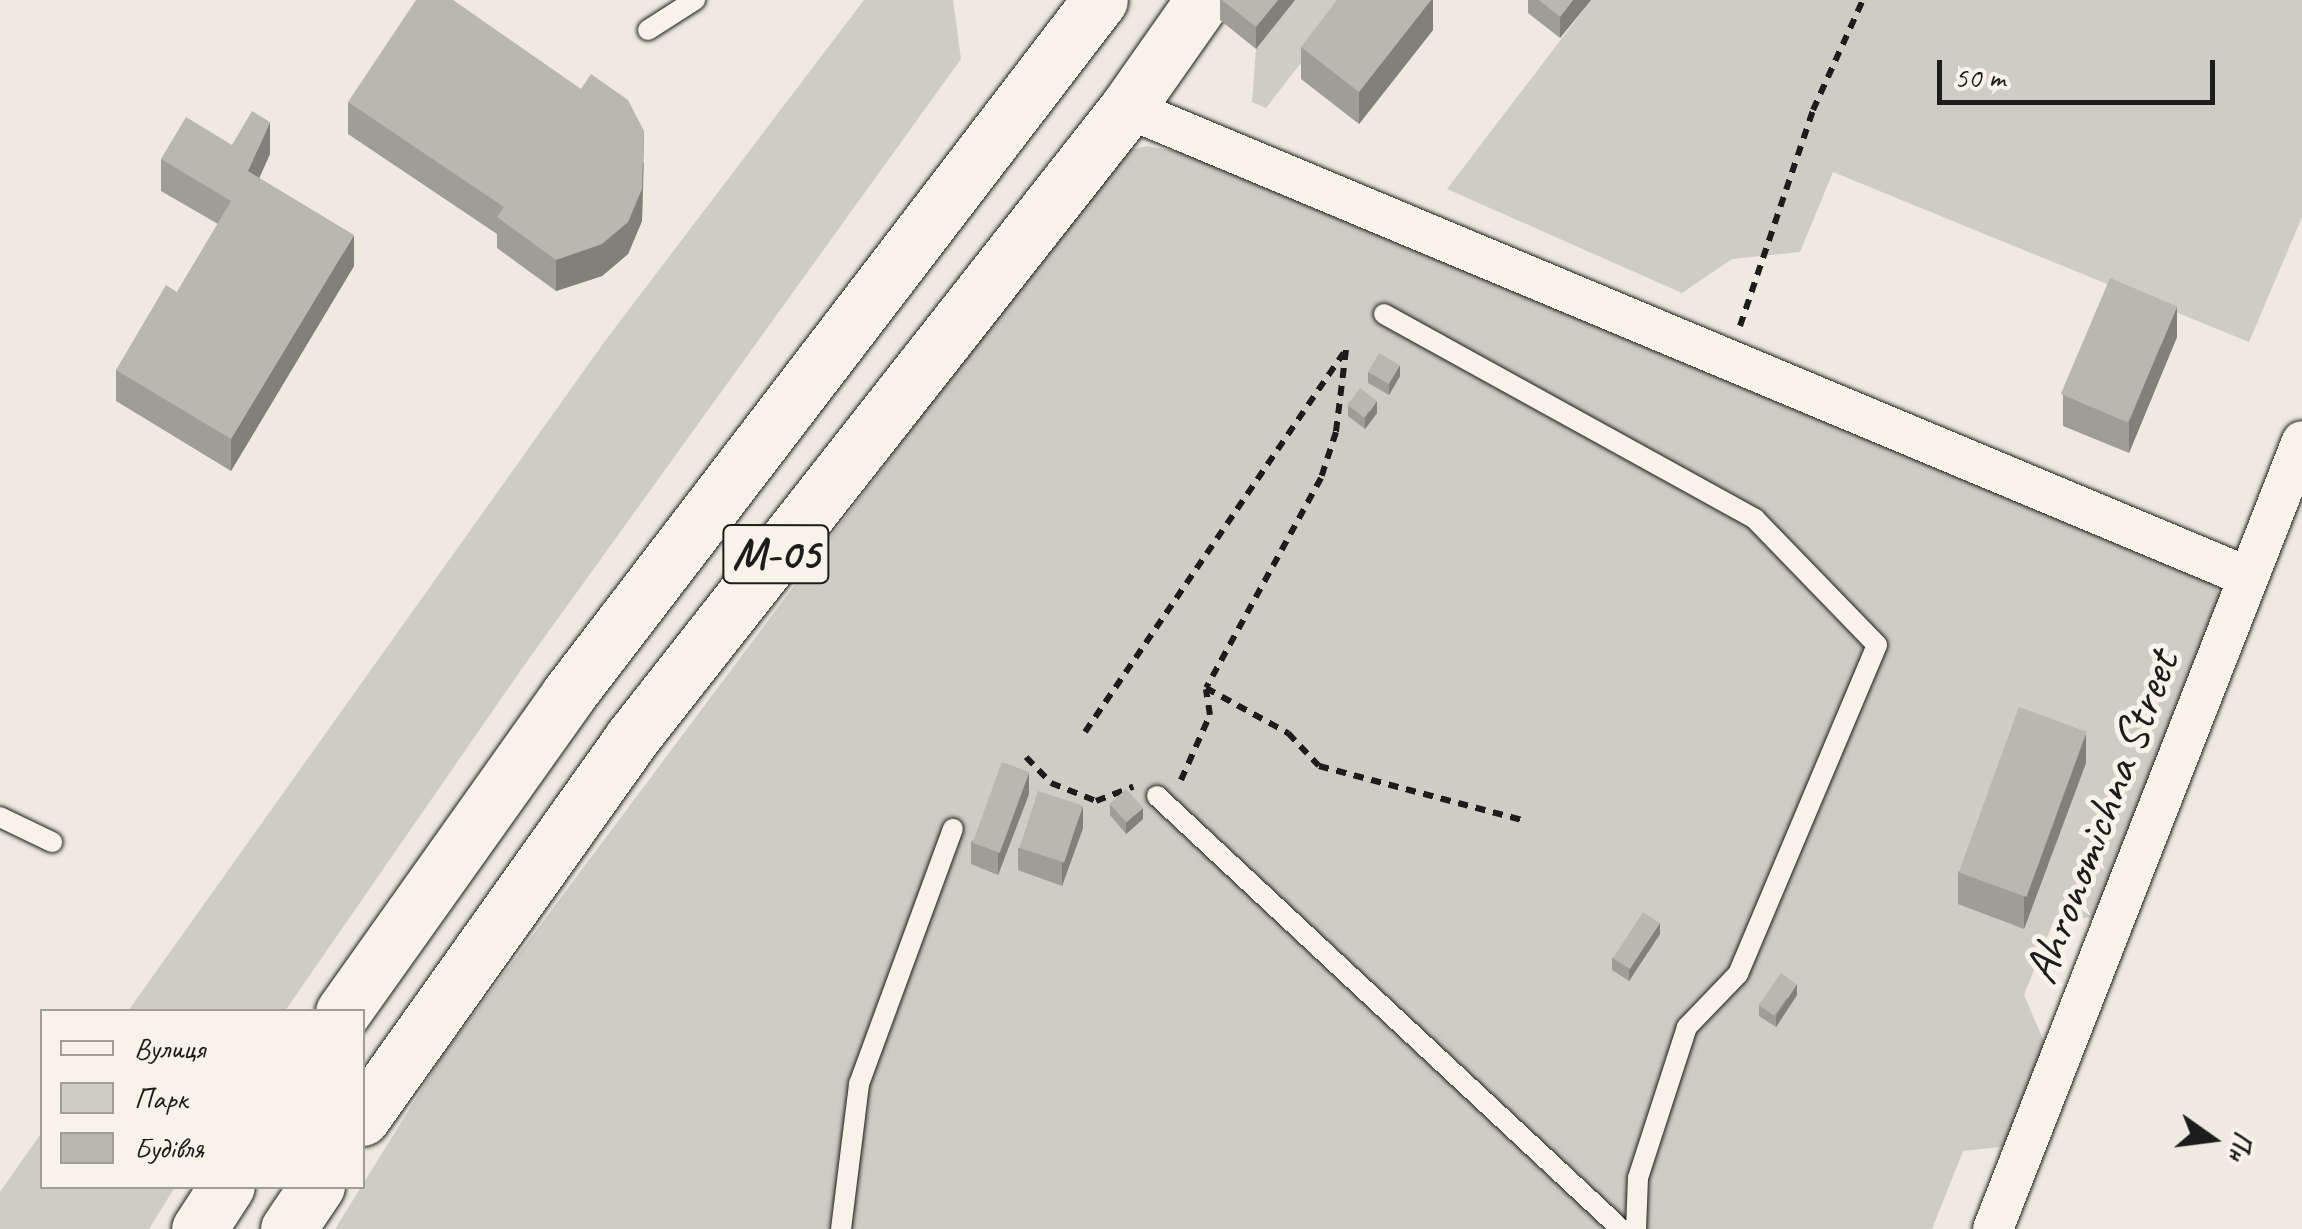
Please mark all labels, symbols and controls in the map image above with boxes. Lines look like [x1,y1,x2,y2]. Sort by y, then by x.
scale bar [1942,40,2220,102]
text: 50 m [1954,58,2005,96]
road number: М-05 [721,514,831,594]
street label: Ahronomichna Street [2011,642,2191,992]
legend [40,1009,365,1189]
text: Вулиця [134,1029,205,1067]
text: Парк [134,1079,188,1117]
north arrow [2162,1089,2262,1189]
text: Пн [2221,1128,2262,1165]
text: Будівля [134,1129,204,1167]

